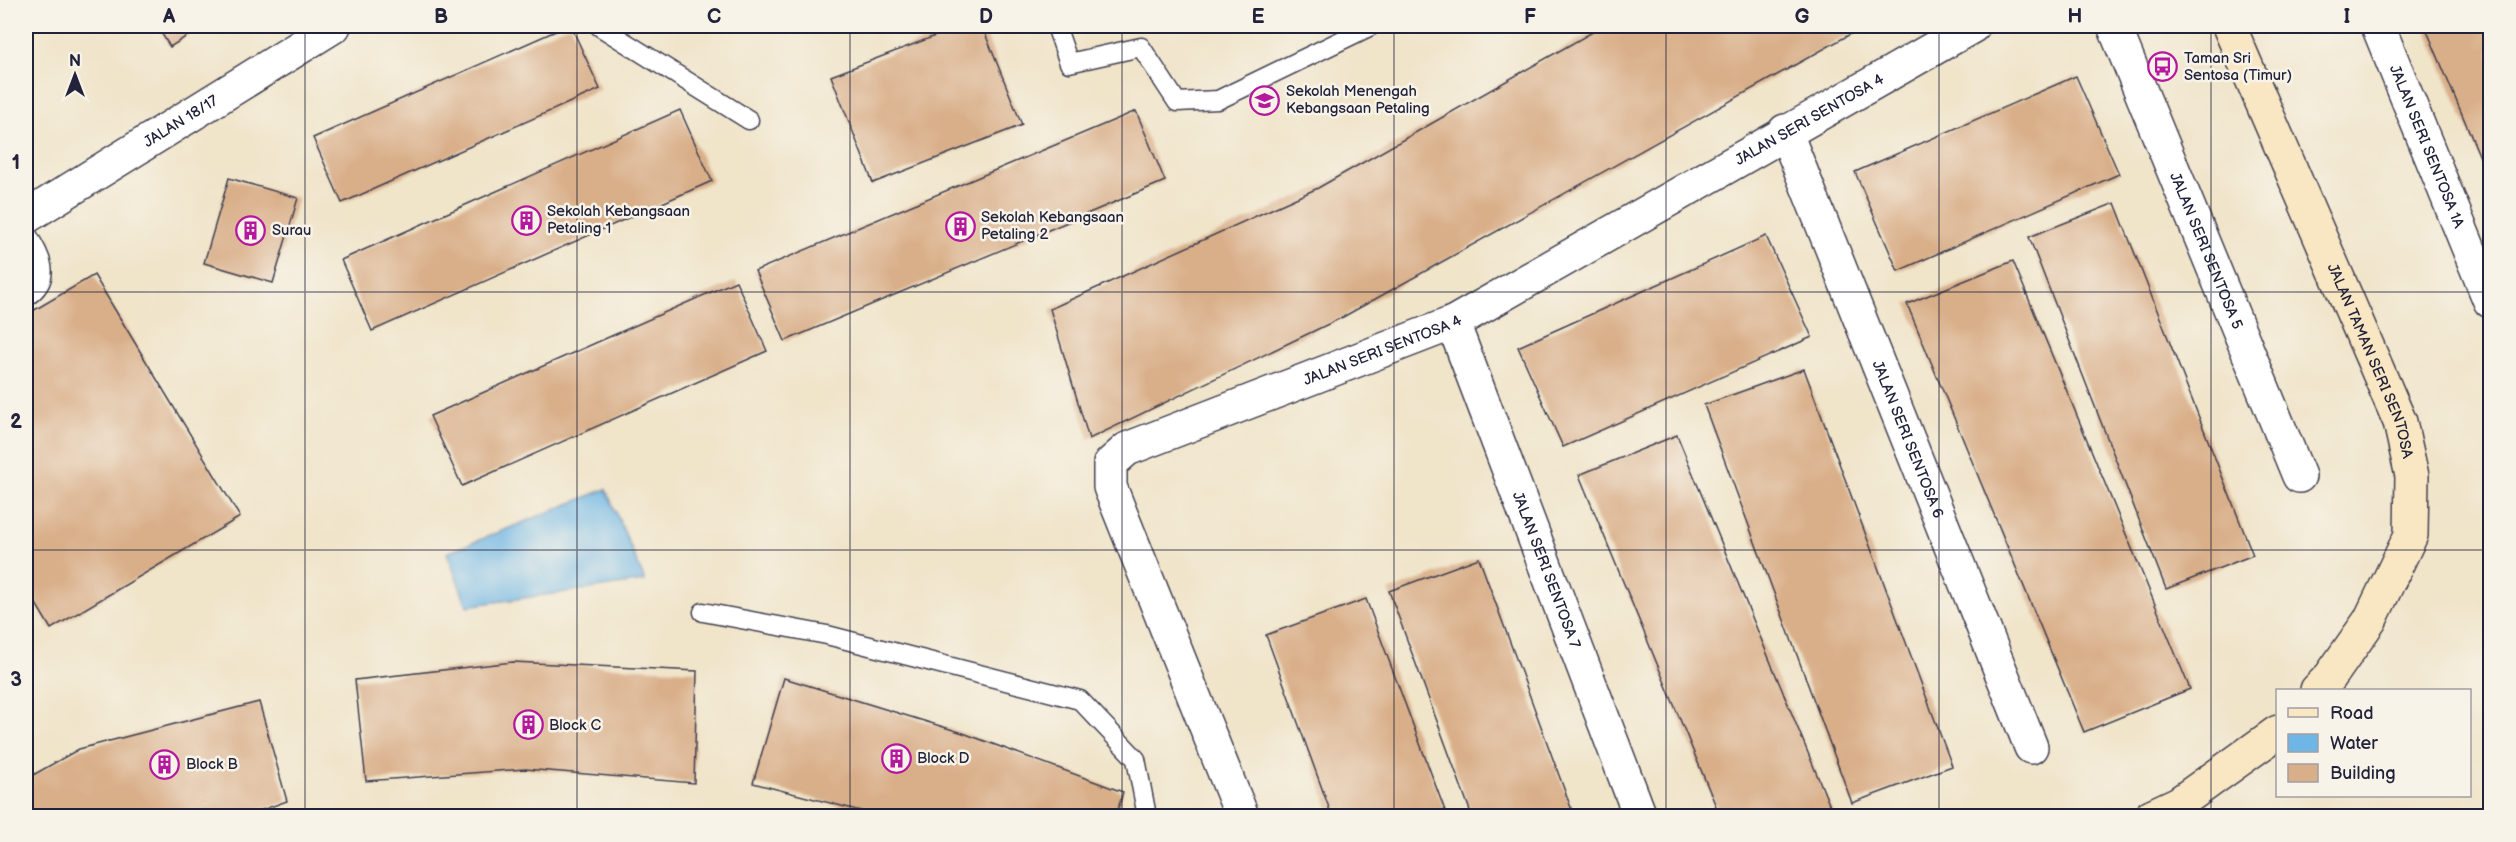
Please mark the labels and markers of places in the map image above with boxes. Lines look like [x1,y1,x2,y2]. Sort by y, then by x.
place label: Taman Sri Sentosa (Timur) [2184,49,2292,85]
bus stop icon: Taman Sri Sentosa (Timur) [2147,51,2179,83]
place label: Sekolah Menengah Kebangsaan Petaling [1286,82,1430,118]
school or university icon: Sekolah Menengah Kebangsaan Petaling [1249,84,1281,116]
place label: Sekolah Kebangsaan Petaling 1 [547,202,690,238]
building icon: Sekolah Kebangsaan Petaling 1 [510,204,542,236]
place label: Sekolah Kebangsaan Petaling 2 [981,208,1124,244]
building icon: Sekolah Kebangsaan Petaling 2 [944,210,976,242]
building icon: Surau [235,214,267,246]
place label: Surau [272,221,311,240]
building icon: Block C [512,709,544,741]
place label: Block C [549,716,601,735]
building icon: Block D [880,742,912,774]
building icon: Block B [149,748,181,780]
place label: Block D [917,749,969,768]
place label: Block B [186,755,238,774]

